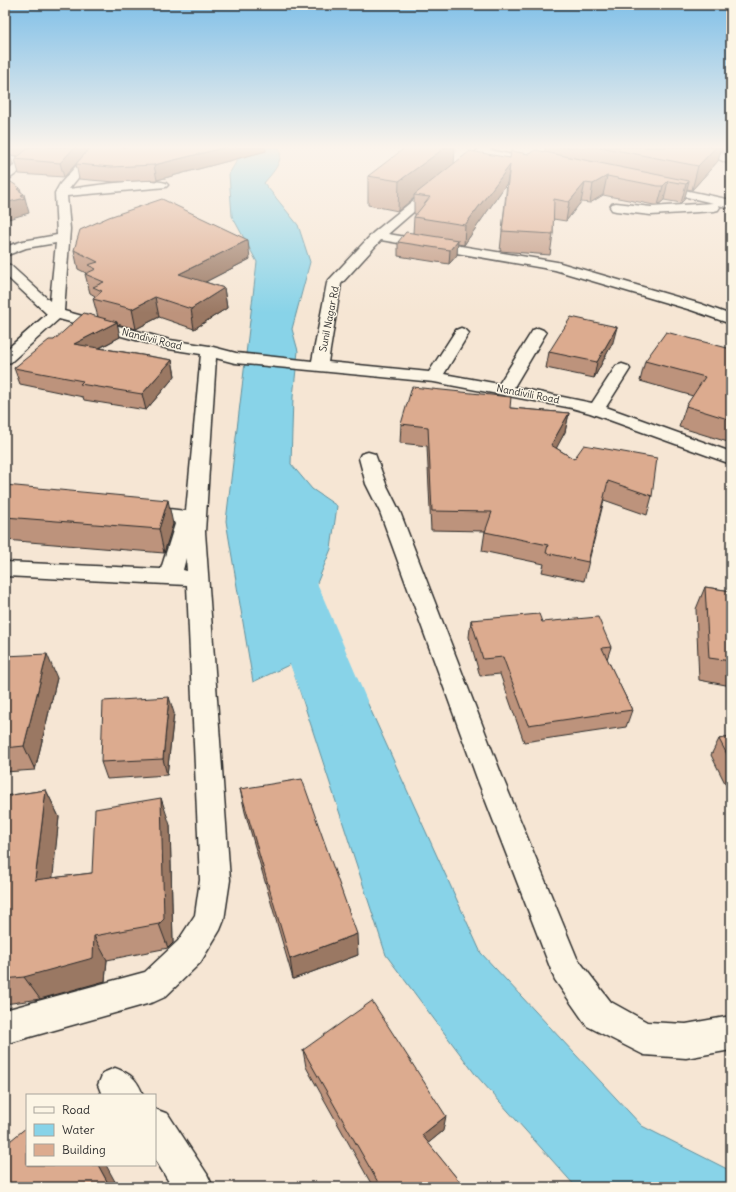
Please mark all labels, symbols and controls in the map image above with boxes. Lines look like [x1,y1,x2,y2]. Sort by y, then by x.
street label: Sunil Nagar Rd [316,285,342,353]
street label: Nandivii Road [121,325,184,353]
street label: Nandivili Road [495,382,561,406]
legend [26,1094,156,1166]
text: Road [62,1102,90,1117]
text: Water [62,1122,95,1137]
text: Building [62,1142,106,1157]

